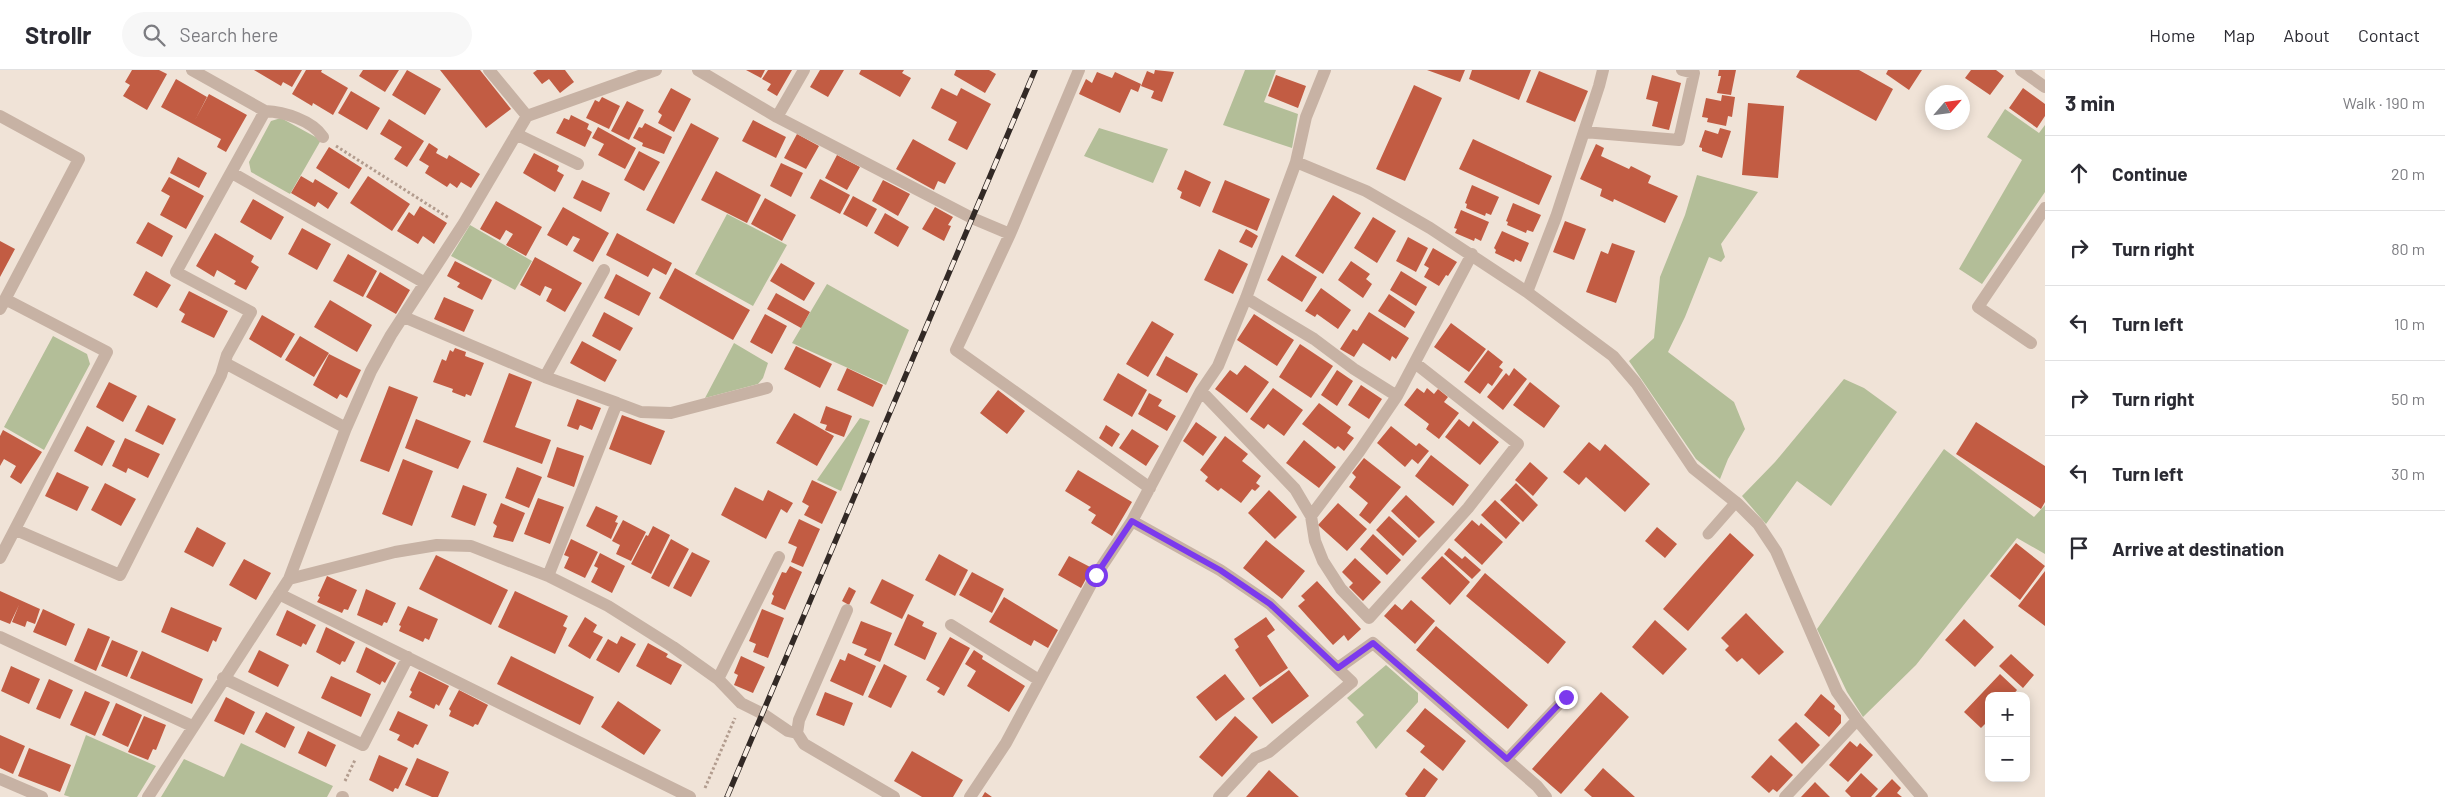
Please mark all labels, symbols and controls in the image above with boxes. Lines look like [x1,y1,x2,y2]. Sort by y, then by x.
search box [122,12,472,57]
text: Strollr [25,20,92,49]
icon: search [140,21,168,49]
text: Search here [180,23,278,46]
text: Home [2149,24,2195,46]
text: Map [2223,24,2255,46]
text: About [2283,24,2330,46]
text: Contact [2358,24,2420,46]
north arrow [1925,85,1970,130]
text: 3 min [2065,90,2115,115]
text: Walk · 190 m [2343,93,2425,112]
icon: ahead [2065,159,2093,187]
text: Continue [2112,162,2188,185]
text: 20 m [2391,164,2425,183]
icon: right [2065,234,2093,262]
text: Turn right [2112,237,2194,260]
text: 80 m [2391,239,2425,258]
icon: left [2065,309,2093,337]
text: Turn left [2112,312,2183,335]
text: 10 m [2394,314,2425,333]
icon: right [2065,384,2093,412]
text: Turn right [2112,387,2194,410]
text: 50 m [2391,389,2425,408]
icon: left [2065,459,2093,487]
text: Turn left [2112,462,2183,485]
text: 30 m [2391,464,2425,483]
icon: arrive [2065,534,2093,562]
text: Arrive at destination [2112,537,2284,560]
route start [1085,564,1108,587]
route end [1555,686,1578,709]
map controls [1985,692,2030,782]
button: + [1985,692,2030,737]
button: − [1985,737,2030,782]

